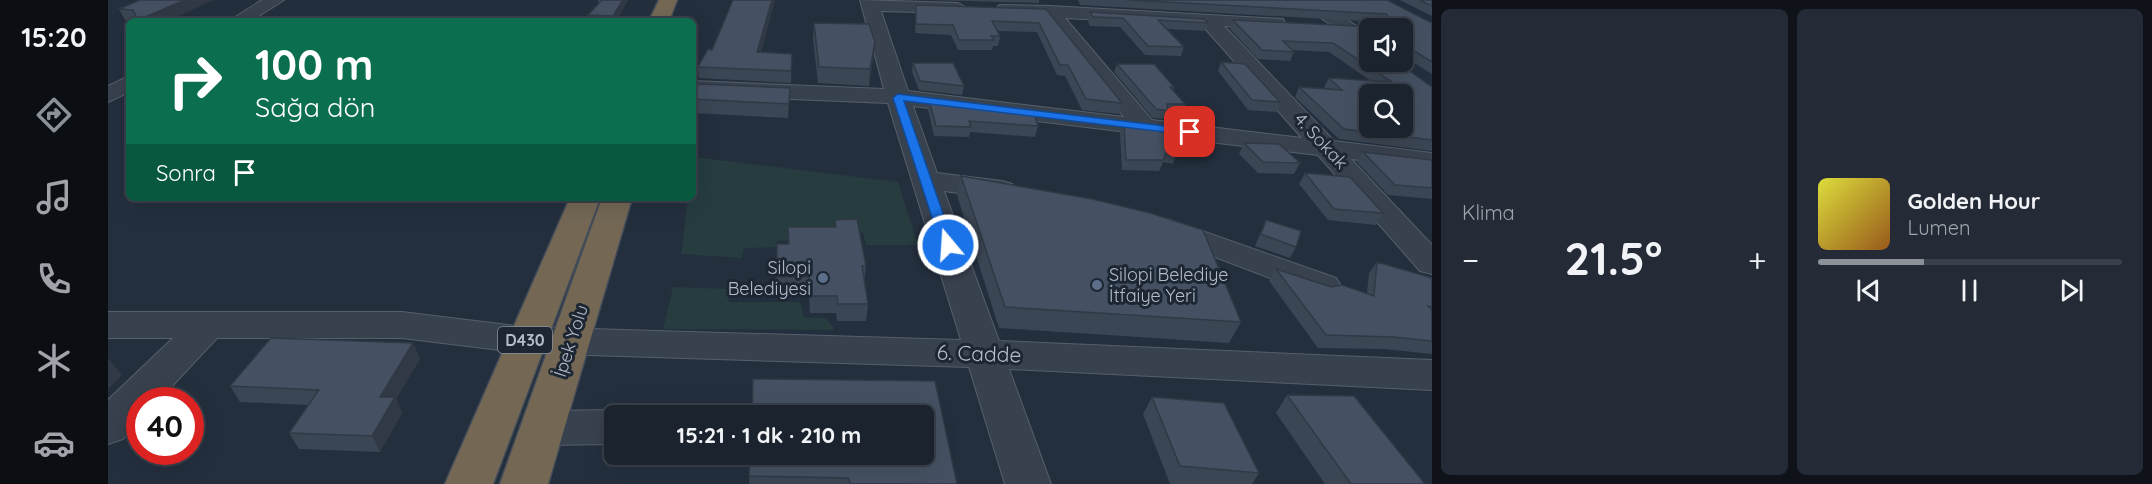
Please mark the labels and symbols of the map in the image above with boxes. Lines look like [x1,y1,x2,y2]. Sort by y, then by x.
pin [1164,106,1215,157]
street label: 4. Sokak [1290,108,1353,174]
position arrow [916,213,980,277]
place label: Silopi Belediyesi [728,256,811,300]
place label: Silopi Belediye İtfaiye Yeri [1109,263,1229,307]
marker: Silopi Belediyesi [816,271,830,285]
marker: Silopi Belediye İtfaiye Yeri [1090,278,1104,292]
street label: İpek Yolu [548,302,593,380]
road number: D430 [498,327,552,353]
street label: 6. Cadde [936,339,1022,367]
speed limit sign: 40 [126,387,204,465]

